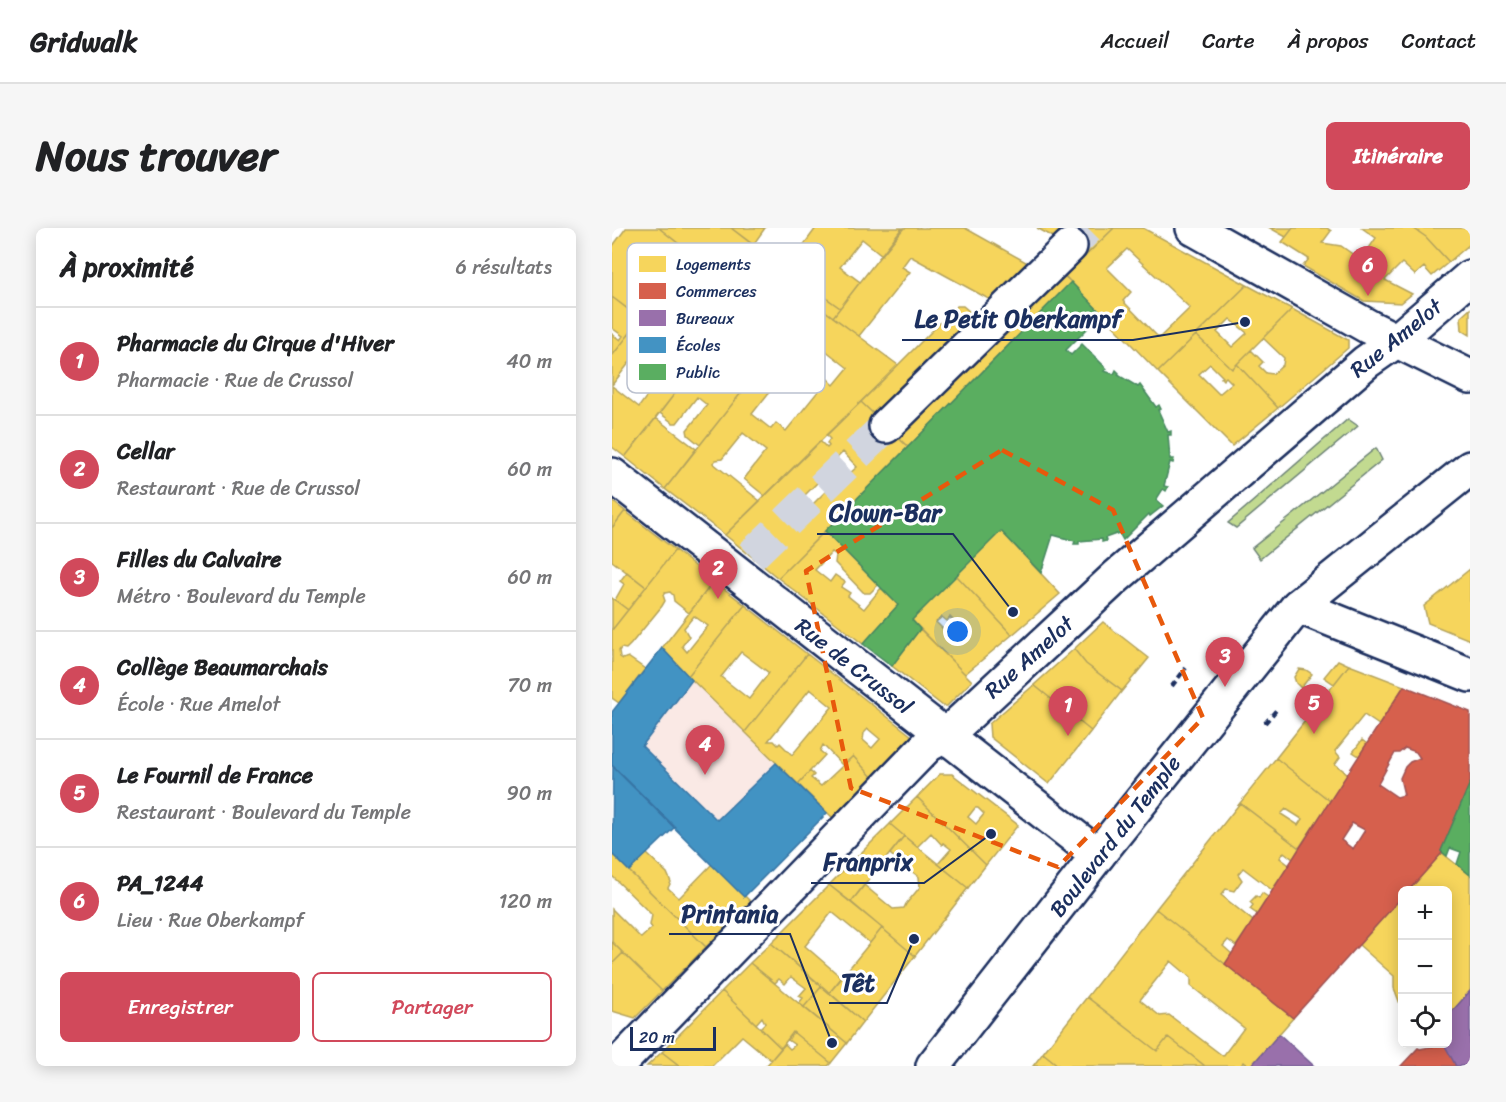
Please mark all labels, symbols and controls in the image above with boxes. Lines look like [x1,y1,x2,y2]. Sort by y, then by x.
text: Gridwalk [30,17,138,66]
text: Accueil [1101,22,1169,60]
text: Carte [1202,22,1255,60]
text: À propos [1288,22,1369,60]
text: Contact [1402,22,1476,60]
text: Nous trouver [36,119,276,193]
button: Itinéraire [1326,122,1470,190]
legend [627,243,825,393]
text: À proximité [60,244,194,290]
pin: 6 [1348,247,1388,296]
text: 6 résultats [456,250,552,285]
text: Logements [676,250,752,279]
text: Commerces [676,277,757,306]
street label: Rue Amelot [1341,287,1452,388]
callout: Le Petit Oberkampf [902,298,1133,340]
text: Le Petit Oberkampf [915,298,1125,340]
text: Bureaux [676,304,735,333]
text: Pharmacie du Cirque d'Hiver [117,324,393,363]
text: Écoles [676,331,721,360]
text: 1 [75,344,84,379]
text: 40 m [506,344,552,379]
text: Public [676,358,720,387]
text: Pharmacie · Rue de Crussol [117,363,353,398]
text: Cellar [117,432,175,471]
text: 2 [74,452,85,487]
text: 60 m [507,452,552,487]
text: Restaurant · Rue de Crussol [117,471,360,506]
callout: Clown-Bar [817,492,953,534]
text: Clown-Bar [828,492,943,534]
text: Filles du Calvaire [117,540,281,579]
pin: 2 [698,550,738,599]
text: 3 [74,560,85,595]
text: 60 m [507,560,552,595]
text: Métro · Boulevard du Temple [117,579,366,614]
street label: Rue Amelot [975,605,1084,708]
street label: Rue de Crussol [786,607,922,725]
your location [943,617,972,646]
pin: 3 [1206,638,1244,687]
text: Collège Beaumarchais [117,648,328,687]
text: 4 [73,668,86,703]
text: 70 m [507,668,552,703]
pin: 5 [1294,684,1334,734]
pin: 1 [1048,686,1088,736]
text: École · Rue Amelot [117,687,280,722]
pin: 4 [686,726,724,775]
street label: Boulevard du Temple [1039,746,1191,926]
text: Le Fournil de France [117,756,313,795]
text: 5 [73,776,86,811]
text: 90 m [507,776,552,811]
text: Restaurant · Boulevard du Temple [117,795,411,830]
callout: Franprix [811,841,924,883]
text: Franprix [822,841,913,883]
text: PA_1244 [117,864,203,903]
text: 6 [74,884,85,919]
text: 120 m [499,884,552,919]
map controls [1398,886,1452,1048]
button: + [1398,886,1452,940]
callout: Printania [669,892,790,934]
text: Printania [681,893,779,935]
text: Lieu · Rue Oberkampf [117,903,304,938]
button: − [1398,940,1452,994]
callout: Têt [829,961,887,1003]
text: Têt [841,962,876,1004]
button: Enregistrer [60,972,300,1042]
button: Partager [312,972,552,1042]
button: locate [1398,994,1452,1048]
text: 20 m [639,1023,675,1052]
scale bar [630,1024,716,1052]

